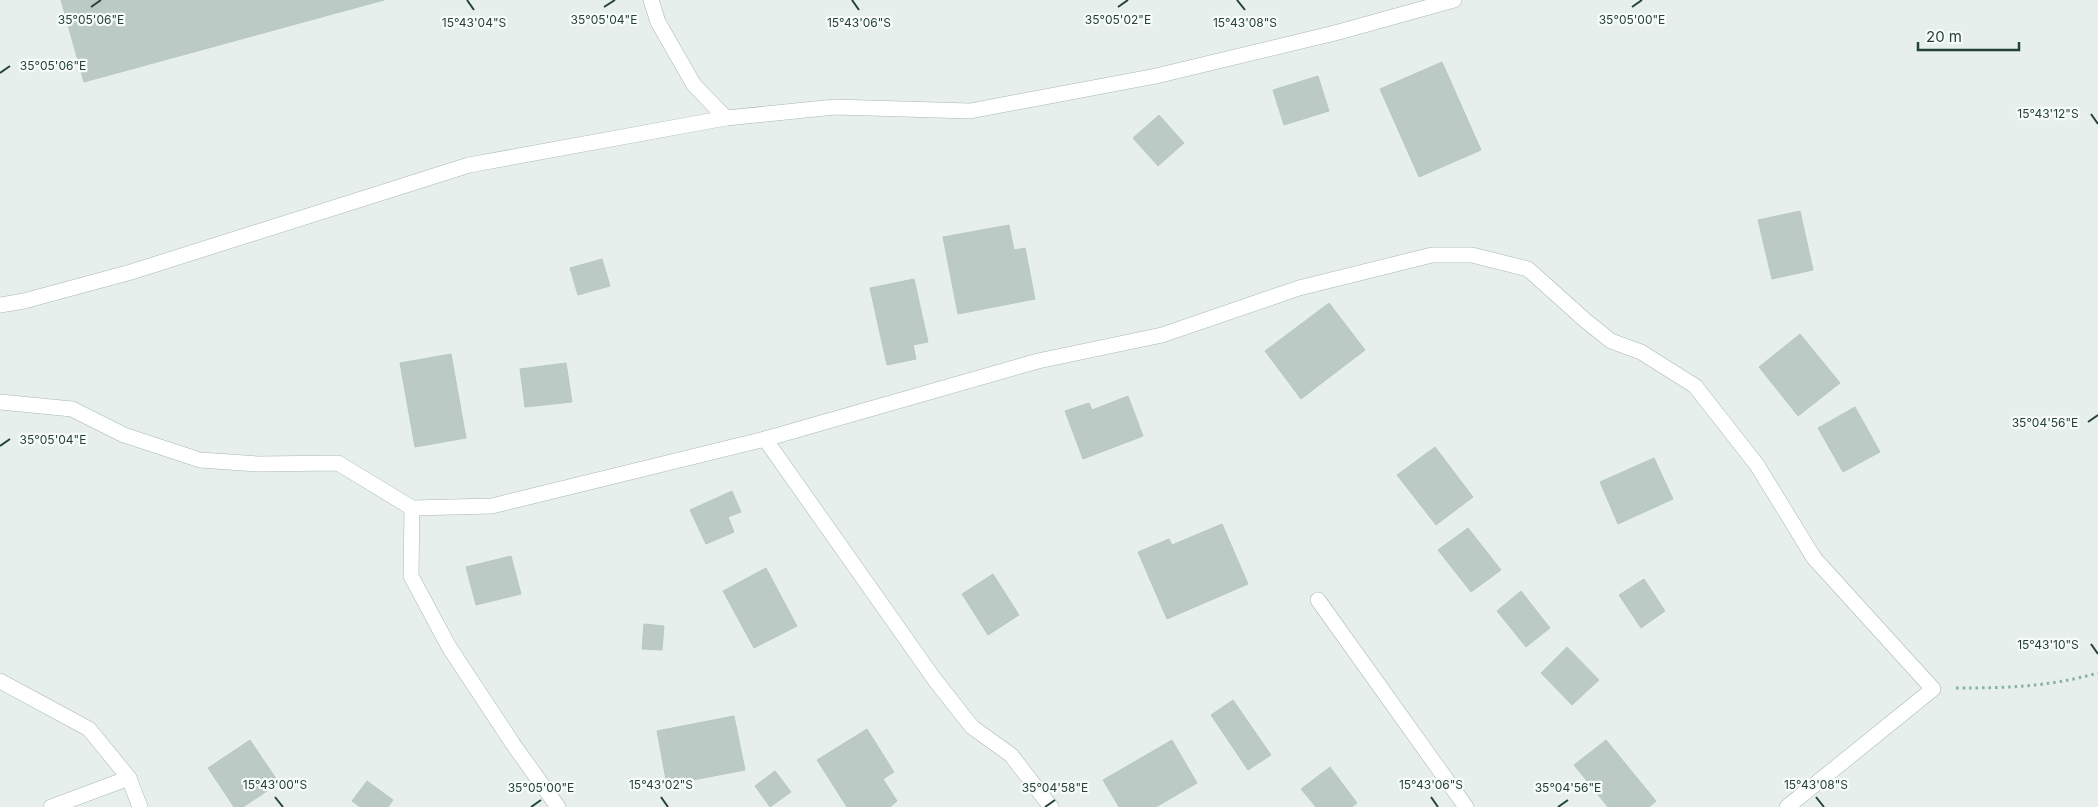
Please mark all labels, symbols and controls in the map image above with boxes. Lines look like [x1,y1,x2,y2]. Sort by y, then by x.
text: 35°05'06"E [58,12,124,27]
text: 35°05'04"E [571,12,637,27]
text: 35°05'02"E [1085,12,1151,27]
text: 35°05'00"E [1599,12,1665,27]
text: 15°43'04"S [442,15,507,30]
text: 15°43'06"S [827,15,891,30]
text: 15°43'08"S [1213,15,1277,30]
scale bar [1918,20,2019,52]
text: 20 m [1926,27,1962,46]
text: 35°05'06"E [20,58,86,73]
text: 15°43'12"S [2017,106,2079,121]
text: 35°04'56"E [2012,415,2078,430]
text: 35°05'04"E [20,432,86,447]
text: 15°43'10"S [2017,637,2079,652]
text: 15°43'00"S [243,777,307,792]
text: 15°43'02"S [629,777,693,792]
text: 15°43'06"S [1399,777,1463,792]
text: 15°43'08"S [1784,777,1848,792]
text: 35°05'00"E [508,780,574,795]
text: 35°04'58"E [1022,780,1088,795]
text: 35°04'56"E [1535,780,1601,795]

